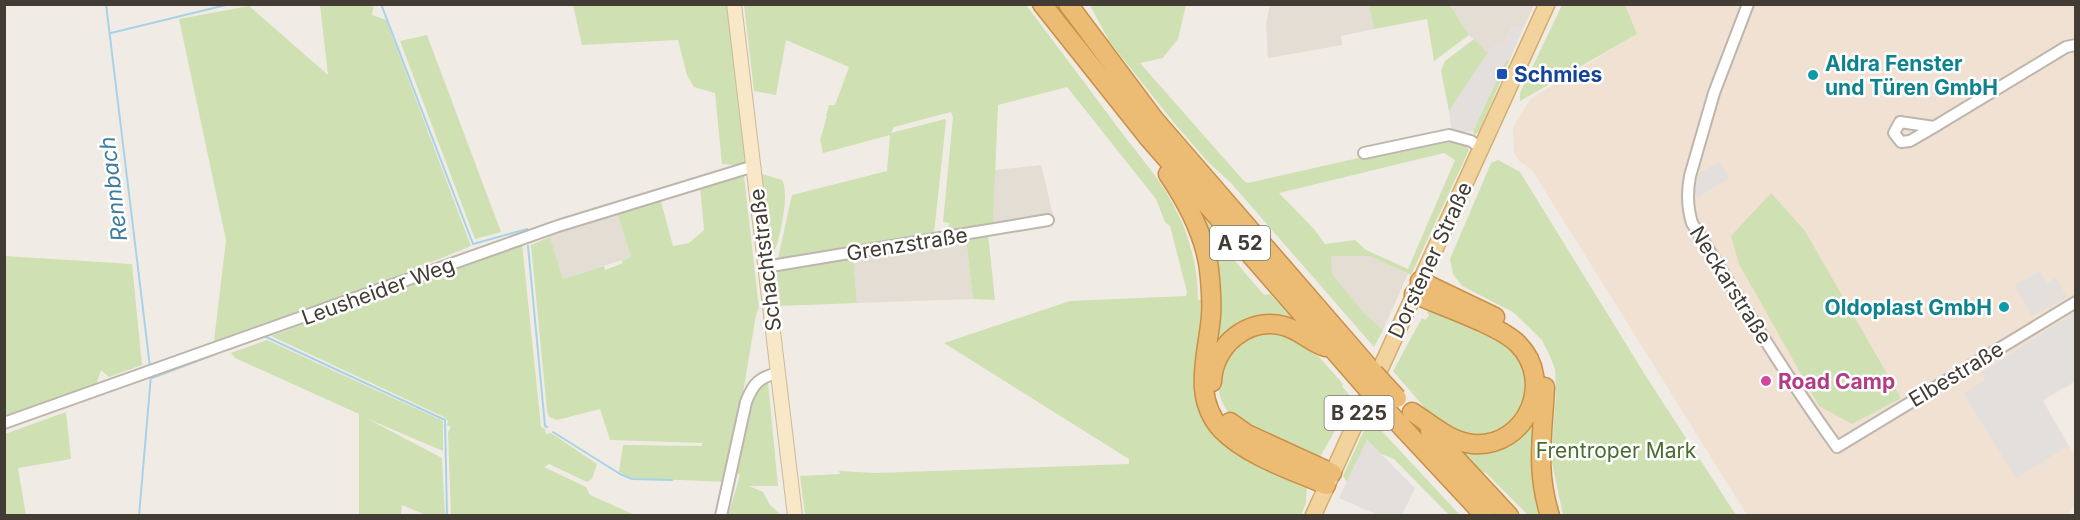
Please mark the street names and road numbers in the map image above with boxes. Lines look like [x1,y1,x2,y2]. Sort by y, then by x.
street label: Dorstener Straße [1383,178,1477,342]
street label: Schachtstraße [744,187,786,333]
street label: Grenzstraße [845,222,969,266]
street label: Neckarstraße [1685,222,1777,348]
road number: A 52 [1210,226,1270,260]
street label: Leusheider Weg [298,252,458,330]
street label: Elbestraße [1904,336,2008,412]
road number: B 225 [1324,396,1394,430]

